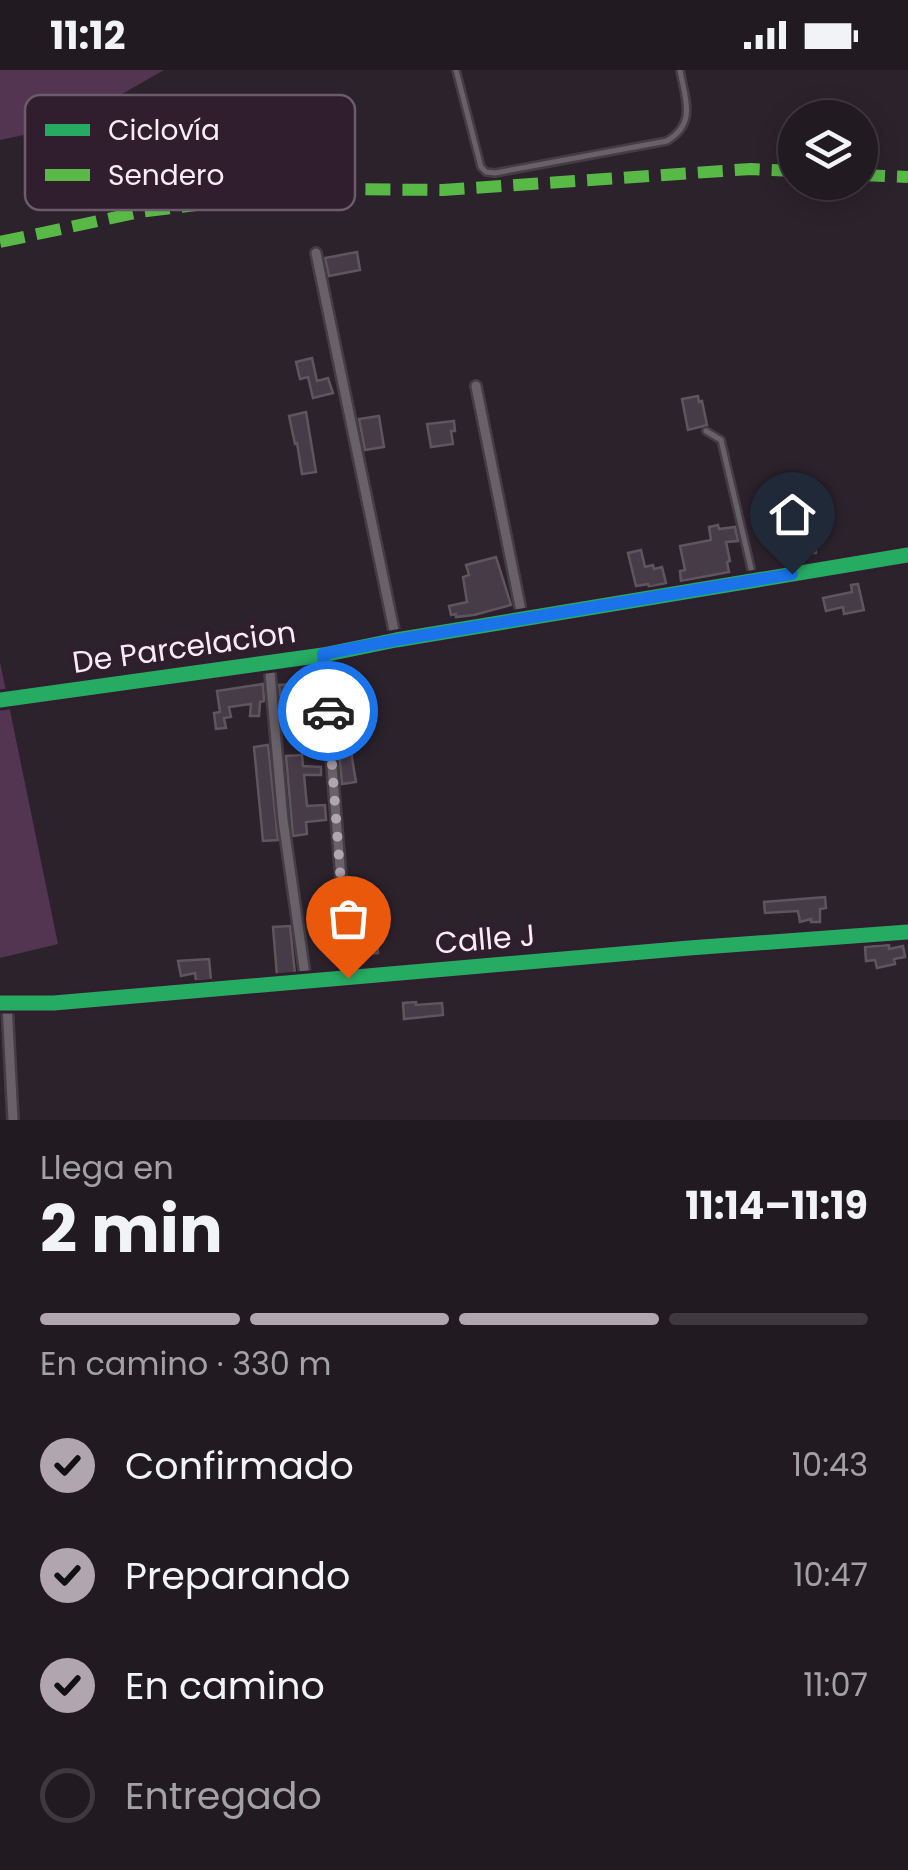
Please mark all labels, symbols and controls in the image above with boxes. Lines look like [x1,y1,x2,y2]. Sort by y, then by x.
text: 11:12 [50,9,125,62]
legend [25,95,355,210]
map controls [778,100,878,200]
button: layers [778,100,878,200]
text: Ciclovía [108,111,220,150]
text: Sendero [108,156,224,195]
pin [750,472,835,575]
icon: home [765,487,820,542]
street label: De Parcelacion [70,610,298,684]
courier [278,661,378,761]
icon: car [301,684,356,739]
pin [306,876,391,979]
icon: bag [321,891,376,946]
street label: Calle J [433,913,537,965]
text: Llega en [40,1145,174,1190]
text: 11:14–11:19 [685,1179,868,1232]
text: 2 min [40,1184,223,1275]
text: En camino · 330 m [40,1341,331,1386]
icon: check [40,1438,95,1493]
text: Confirmado [125,1439,354,1492]
text: 10:43 [792,1442,868,1487]
icon: check [40,1548,95,1603]
text: Preparando [125,1549,350,1602]
text: 10:47 [793,1552,868,1597]
icon: check [40,1658,95,1713]
text: En camino [125,1659,325,1712]
text: 11:07 [803,1662,868,1707]
text: Entregado [125,1769,322,1822]

